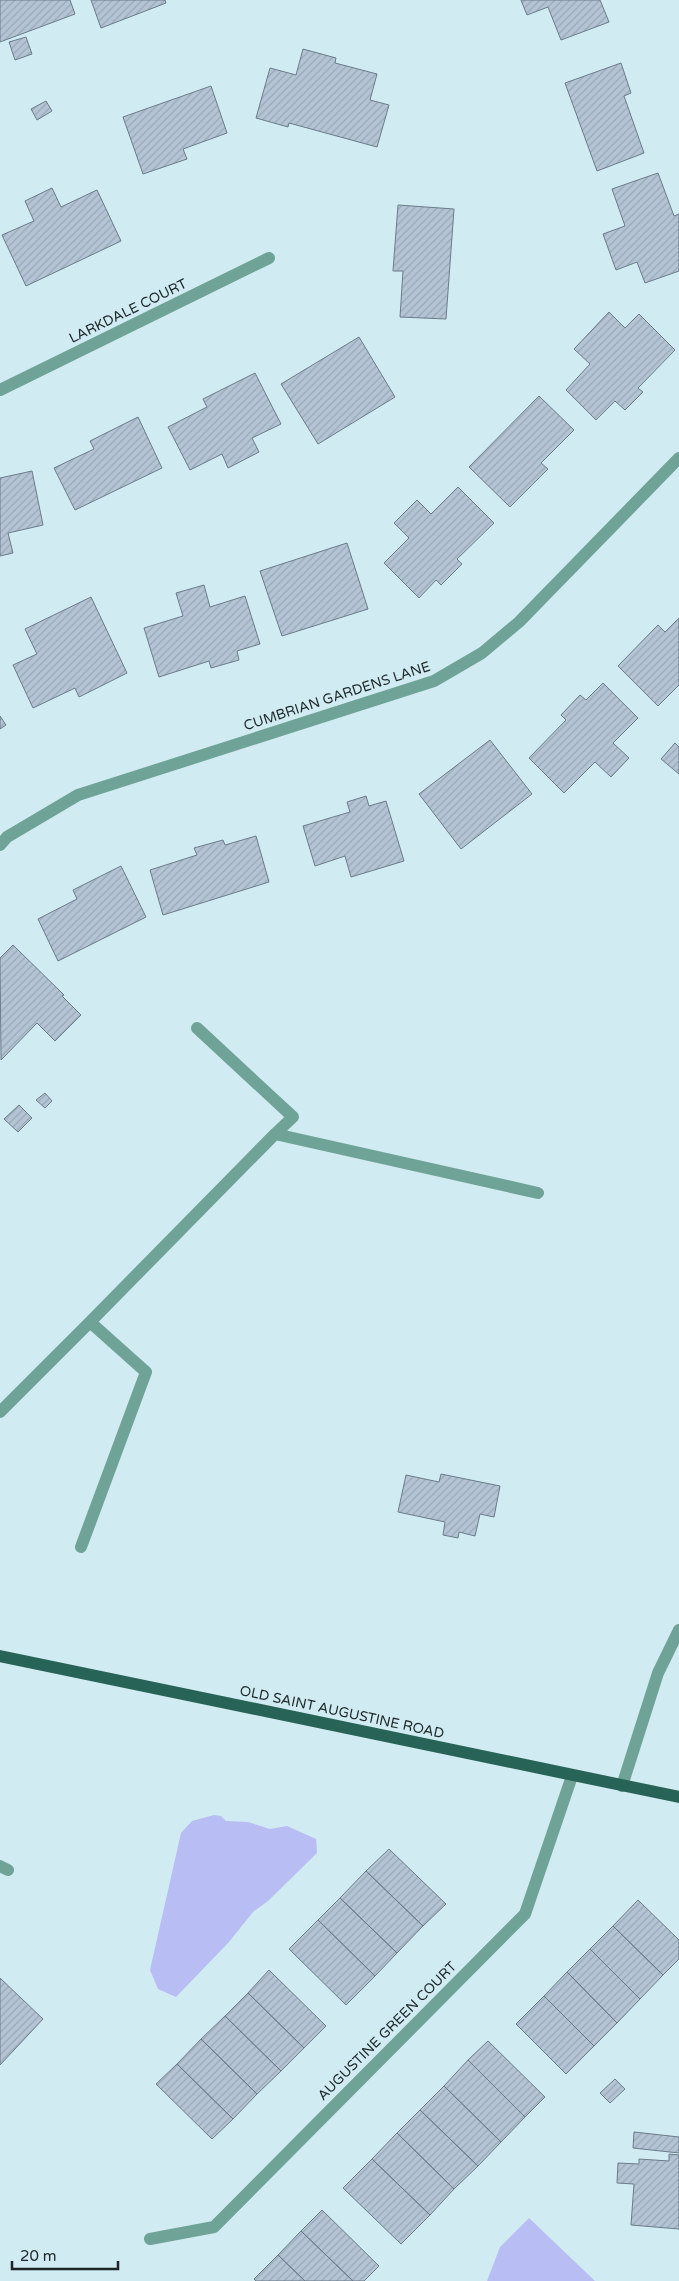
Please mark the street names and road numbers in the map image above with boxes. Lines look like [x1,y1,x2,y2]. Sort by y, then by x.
street label: LARKDALE COURT [66,275,190,347]
street label: CUMBRIAN GARDENS LANE [242,658,433,734]
street label: OLD SAINT AUGUSTINE ROAD [238,1682,446,1742]
street label: AUGUSTINE GREEN COURT [314,1958,460,2104]

